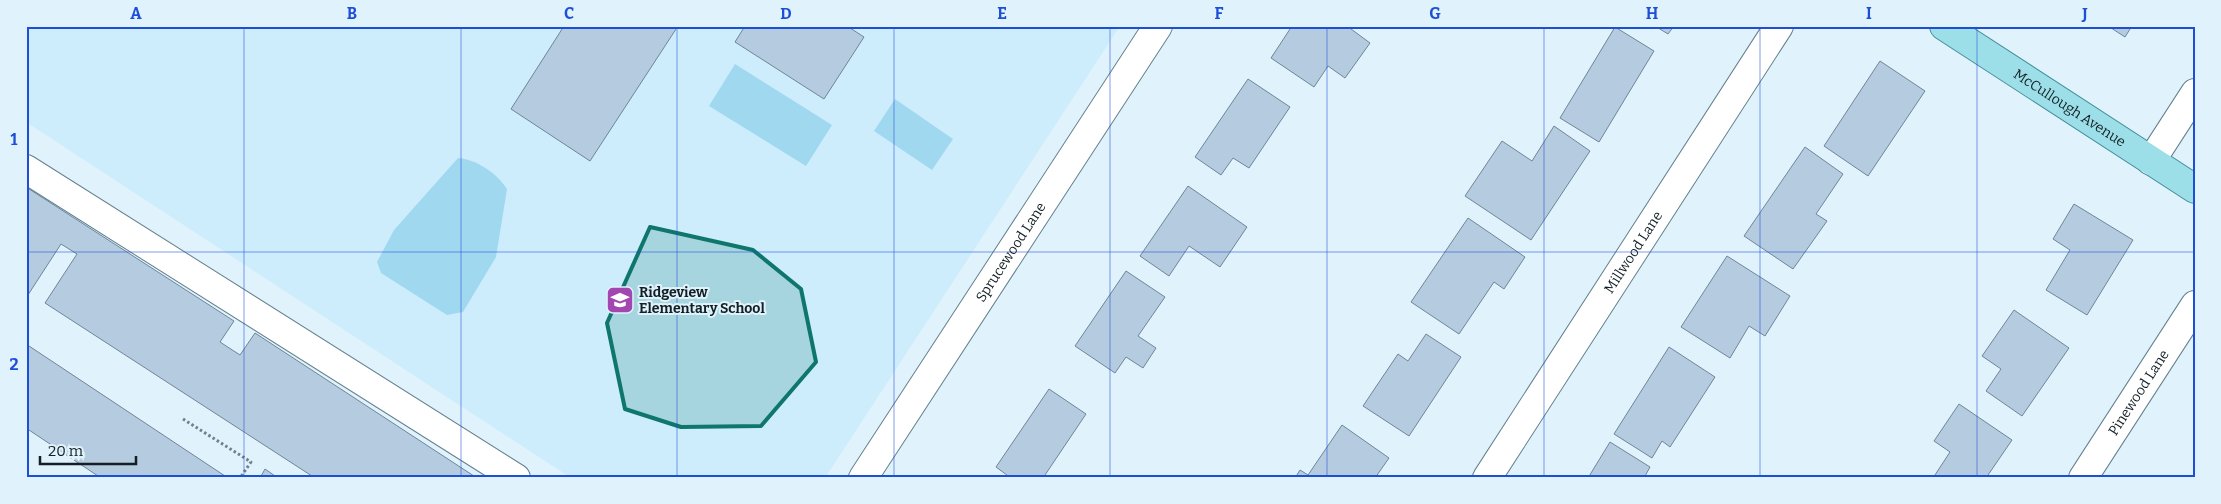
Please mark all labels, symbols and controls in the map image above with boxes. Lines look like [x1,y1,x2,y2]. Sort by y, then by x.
text: A [130,4,142,23]
text: B [347,4,357,23]
text: C [564,4,574,23]
text: D [780,4,792,23]
text: E [997,4,1007,23]
text: F [1215,4,1224,23]
text: G [1429,4,1441,23]
text: H [1646,4,1659,23]
text: I [1866,4,1872,23]
text: J [2081,4,2088,23]
street label: McCullough Avenue [2010,66,2129,151]
text: 1 [11,130,18,149]
street label: Sprucewood Lane [972,199,1050,305]
street label: Millwood Lane [1601,208,1666,297]
place label: Ridgeview Elementary School [639,284,765,317]
school or university icon: Ridgeview Elementary School [605,285,635,315]
street label: Pinewood Lane [2105,347,2173,439]
text: 2 [9,355,19,374]
scale bar [40,434,136,466]
text: 20 m [48,442,84,460]

